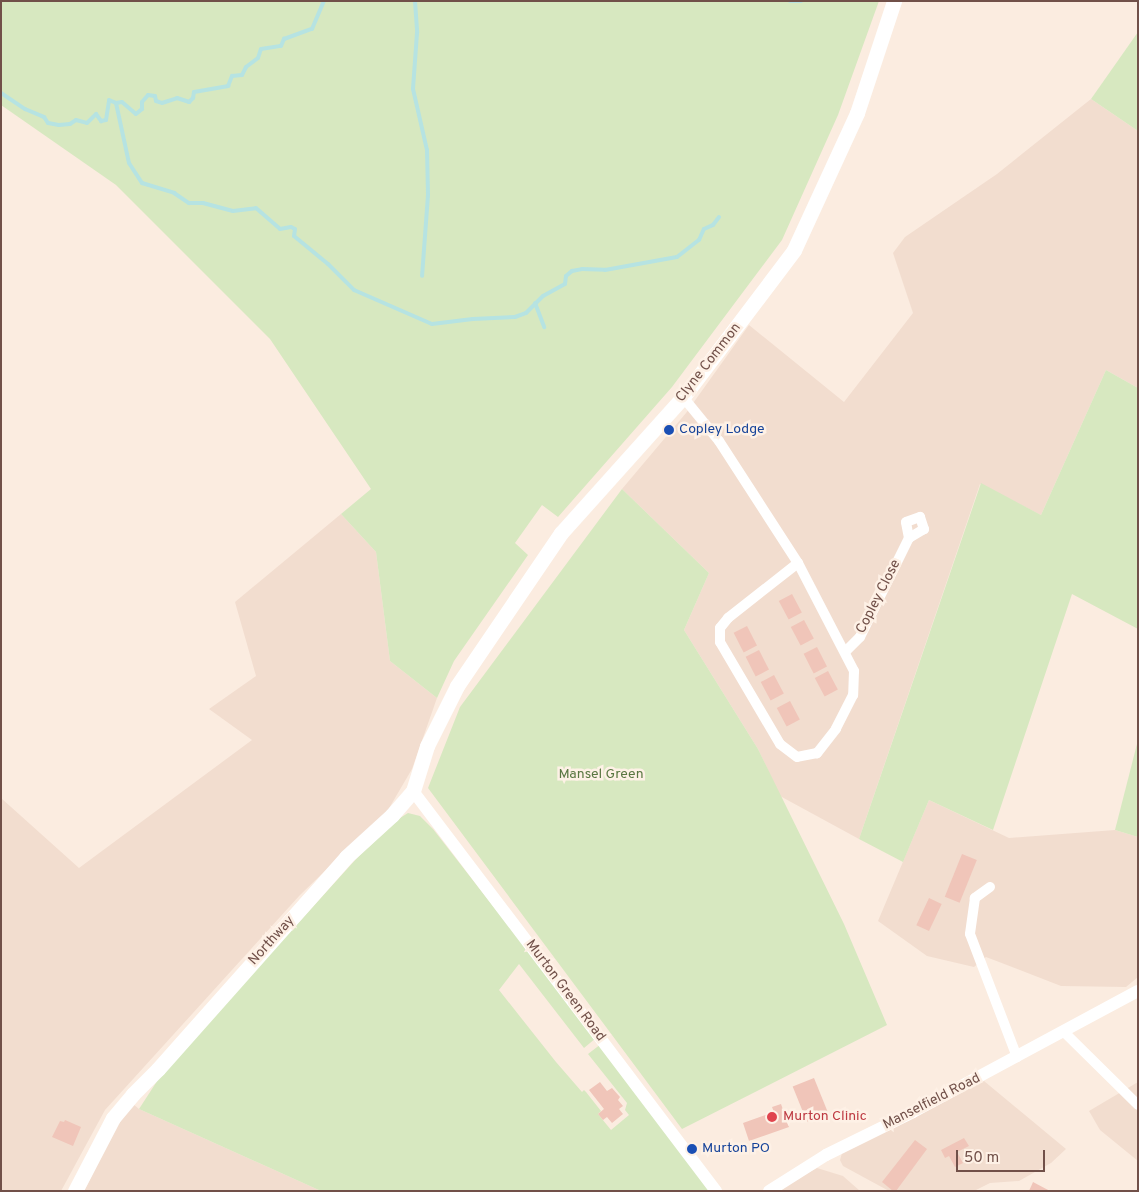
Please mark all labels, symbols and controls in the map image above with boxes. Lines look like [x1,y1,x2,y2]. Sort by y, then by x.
street label: Clyne Common [673,320,745,406]
place label: Copley Lodge [679,422,764,438]
marker: Copley Lodge [663,424,675,436]
street label: Copley Close [853,557,905,637]
park label: Mansel Green [558,767,644,783]
street label: Northway [245,913,299,969]
street label: Murton Green Road [521,937,609,1045]
street label: Manselfield Road [881,1070,983,1134]
place label: Murton Clinic [783,1109,867,1125]
marker: Murton Clinic [765,1110,779,1124]
scale bar [959,1140,1048,1172]
place label: Murton PO [702,1141,770,1157]
marker: Murton PO [686,1143,698,1155]
text: 50 m [964,1149,999,1168]

